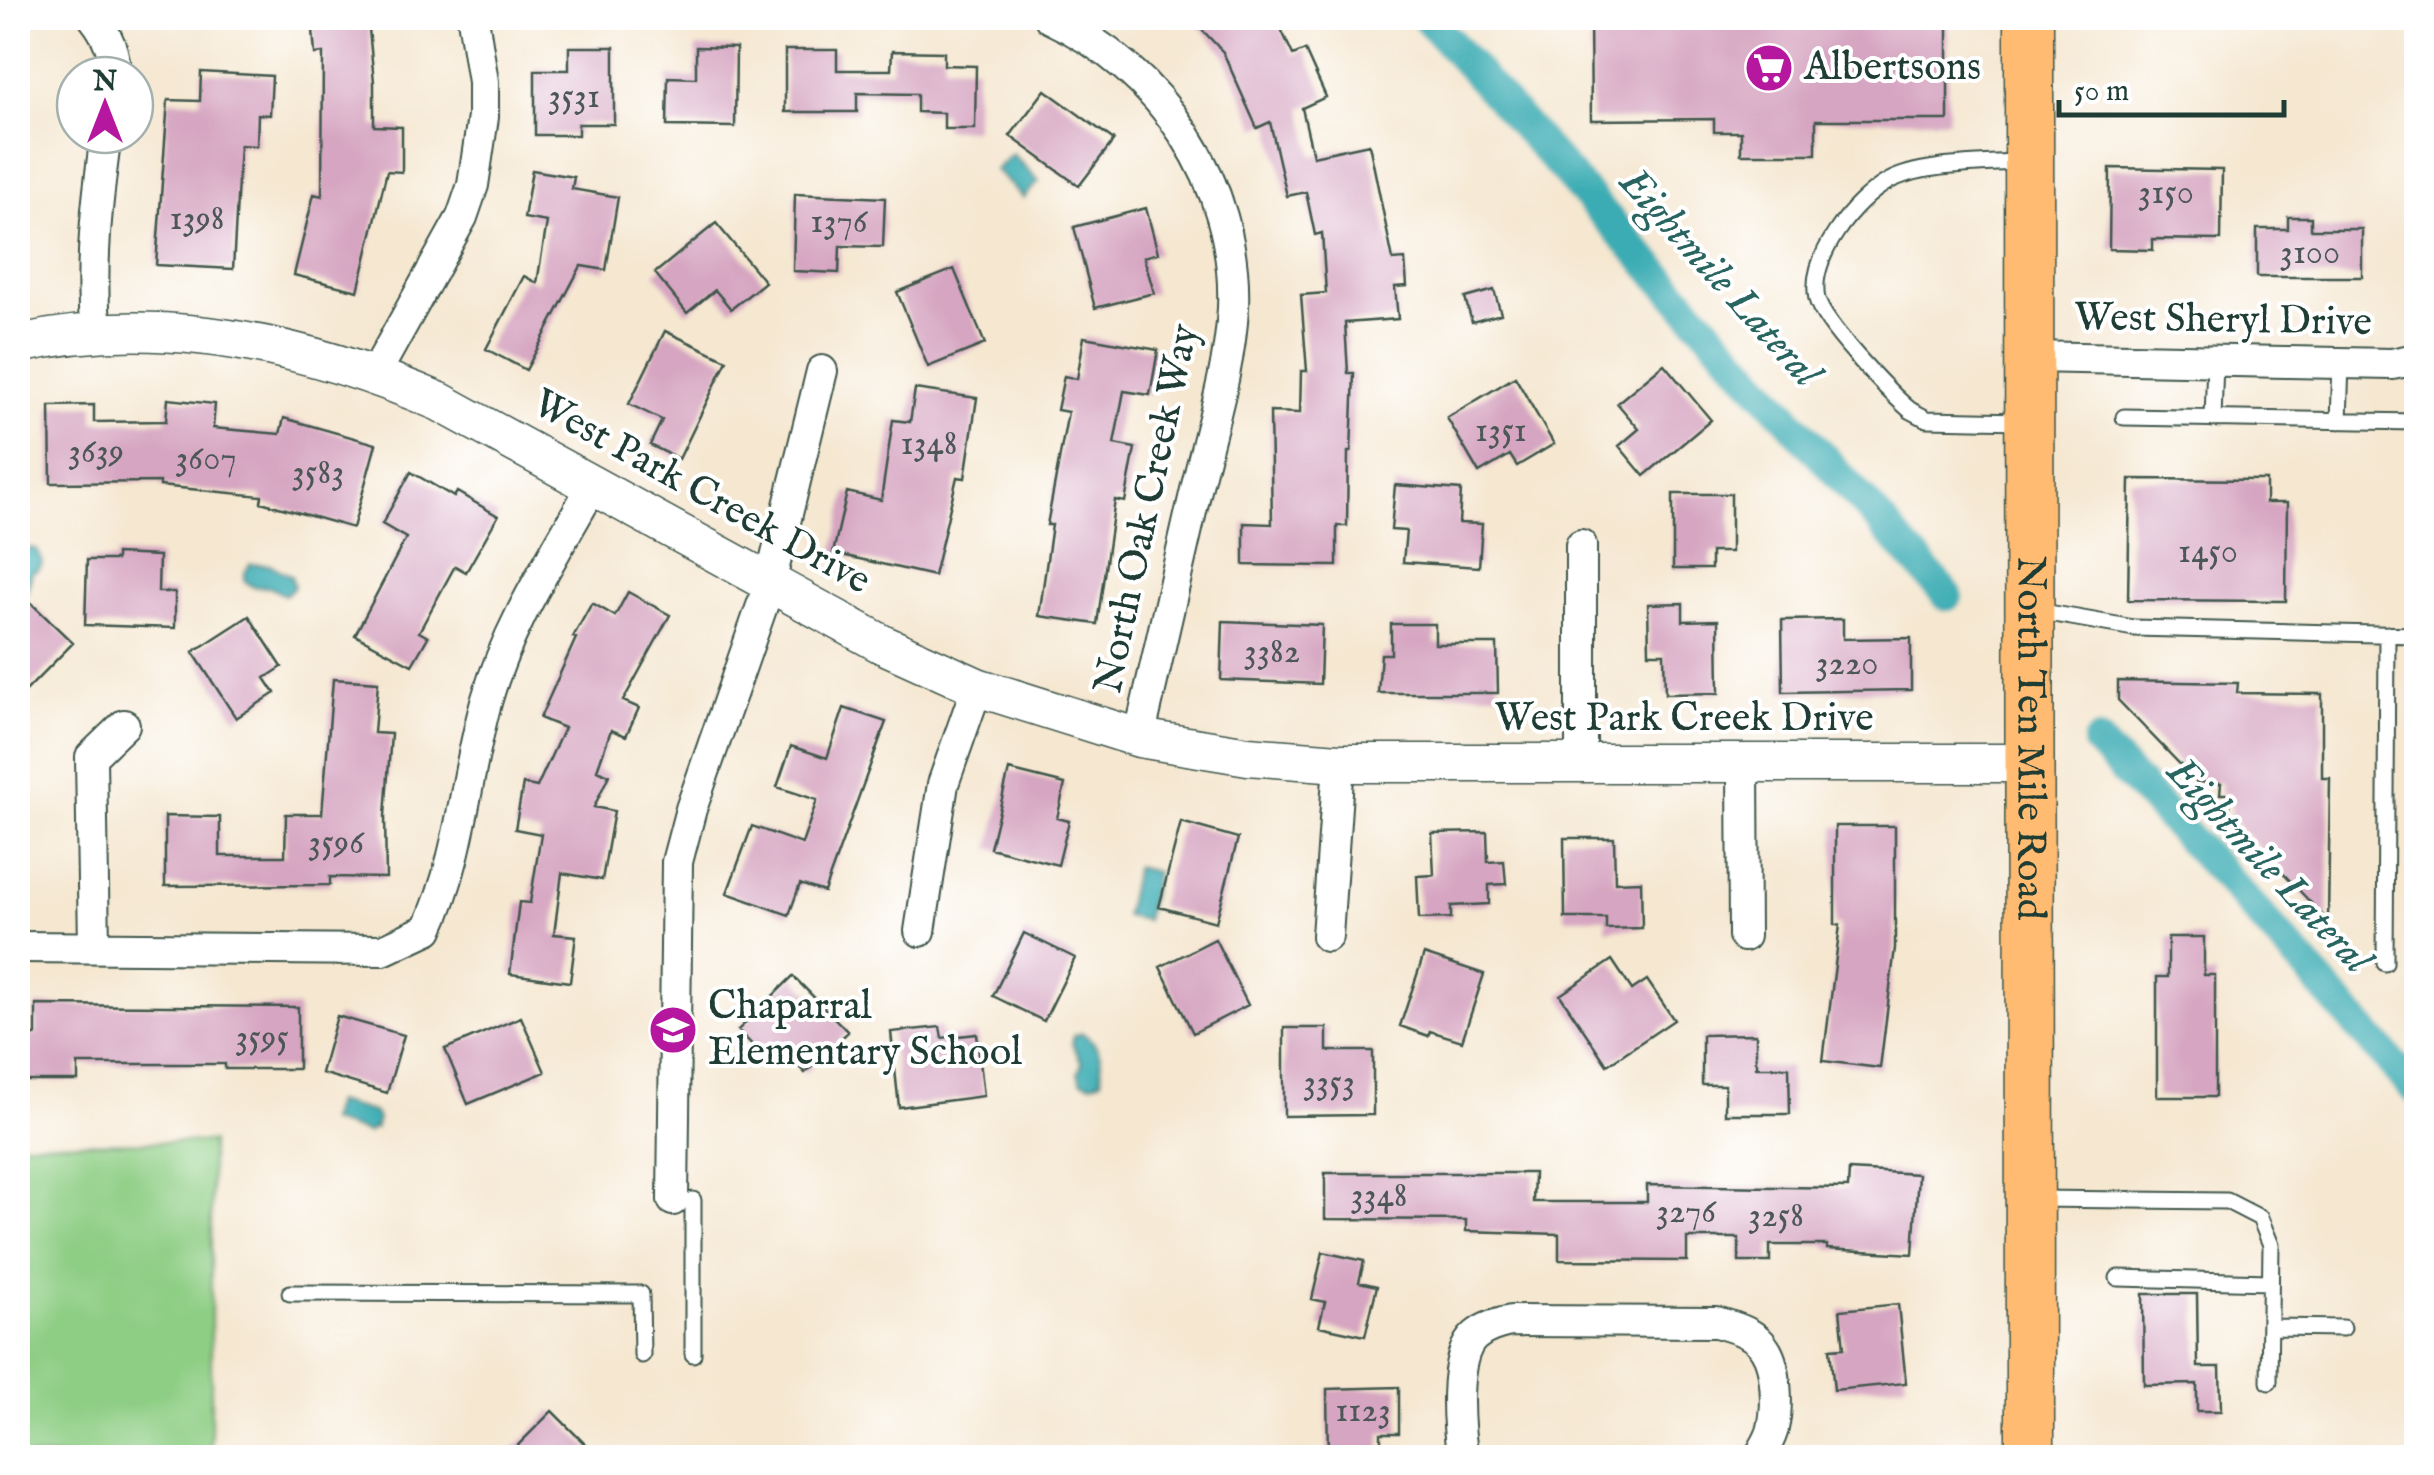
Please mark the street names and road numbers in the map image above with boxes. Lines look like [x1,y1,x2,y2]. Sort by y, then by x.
street label: West Sheryl Drive [2074,293,2372,349]
street label: North Oak Creek Way [1084,319,1212,698]
street label: West Park Creek Drive [523,379,879,607]
street label: North Ten Mile Road [2004,556,2055,921]
street label: West Park Creek Drive [1495,694,1873,745]

